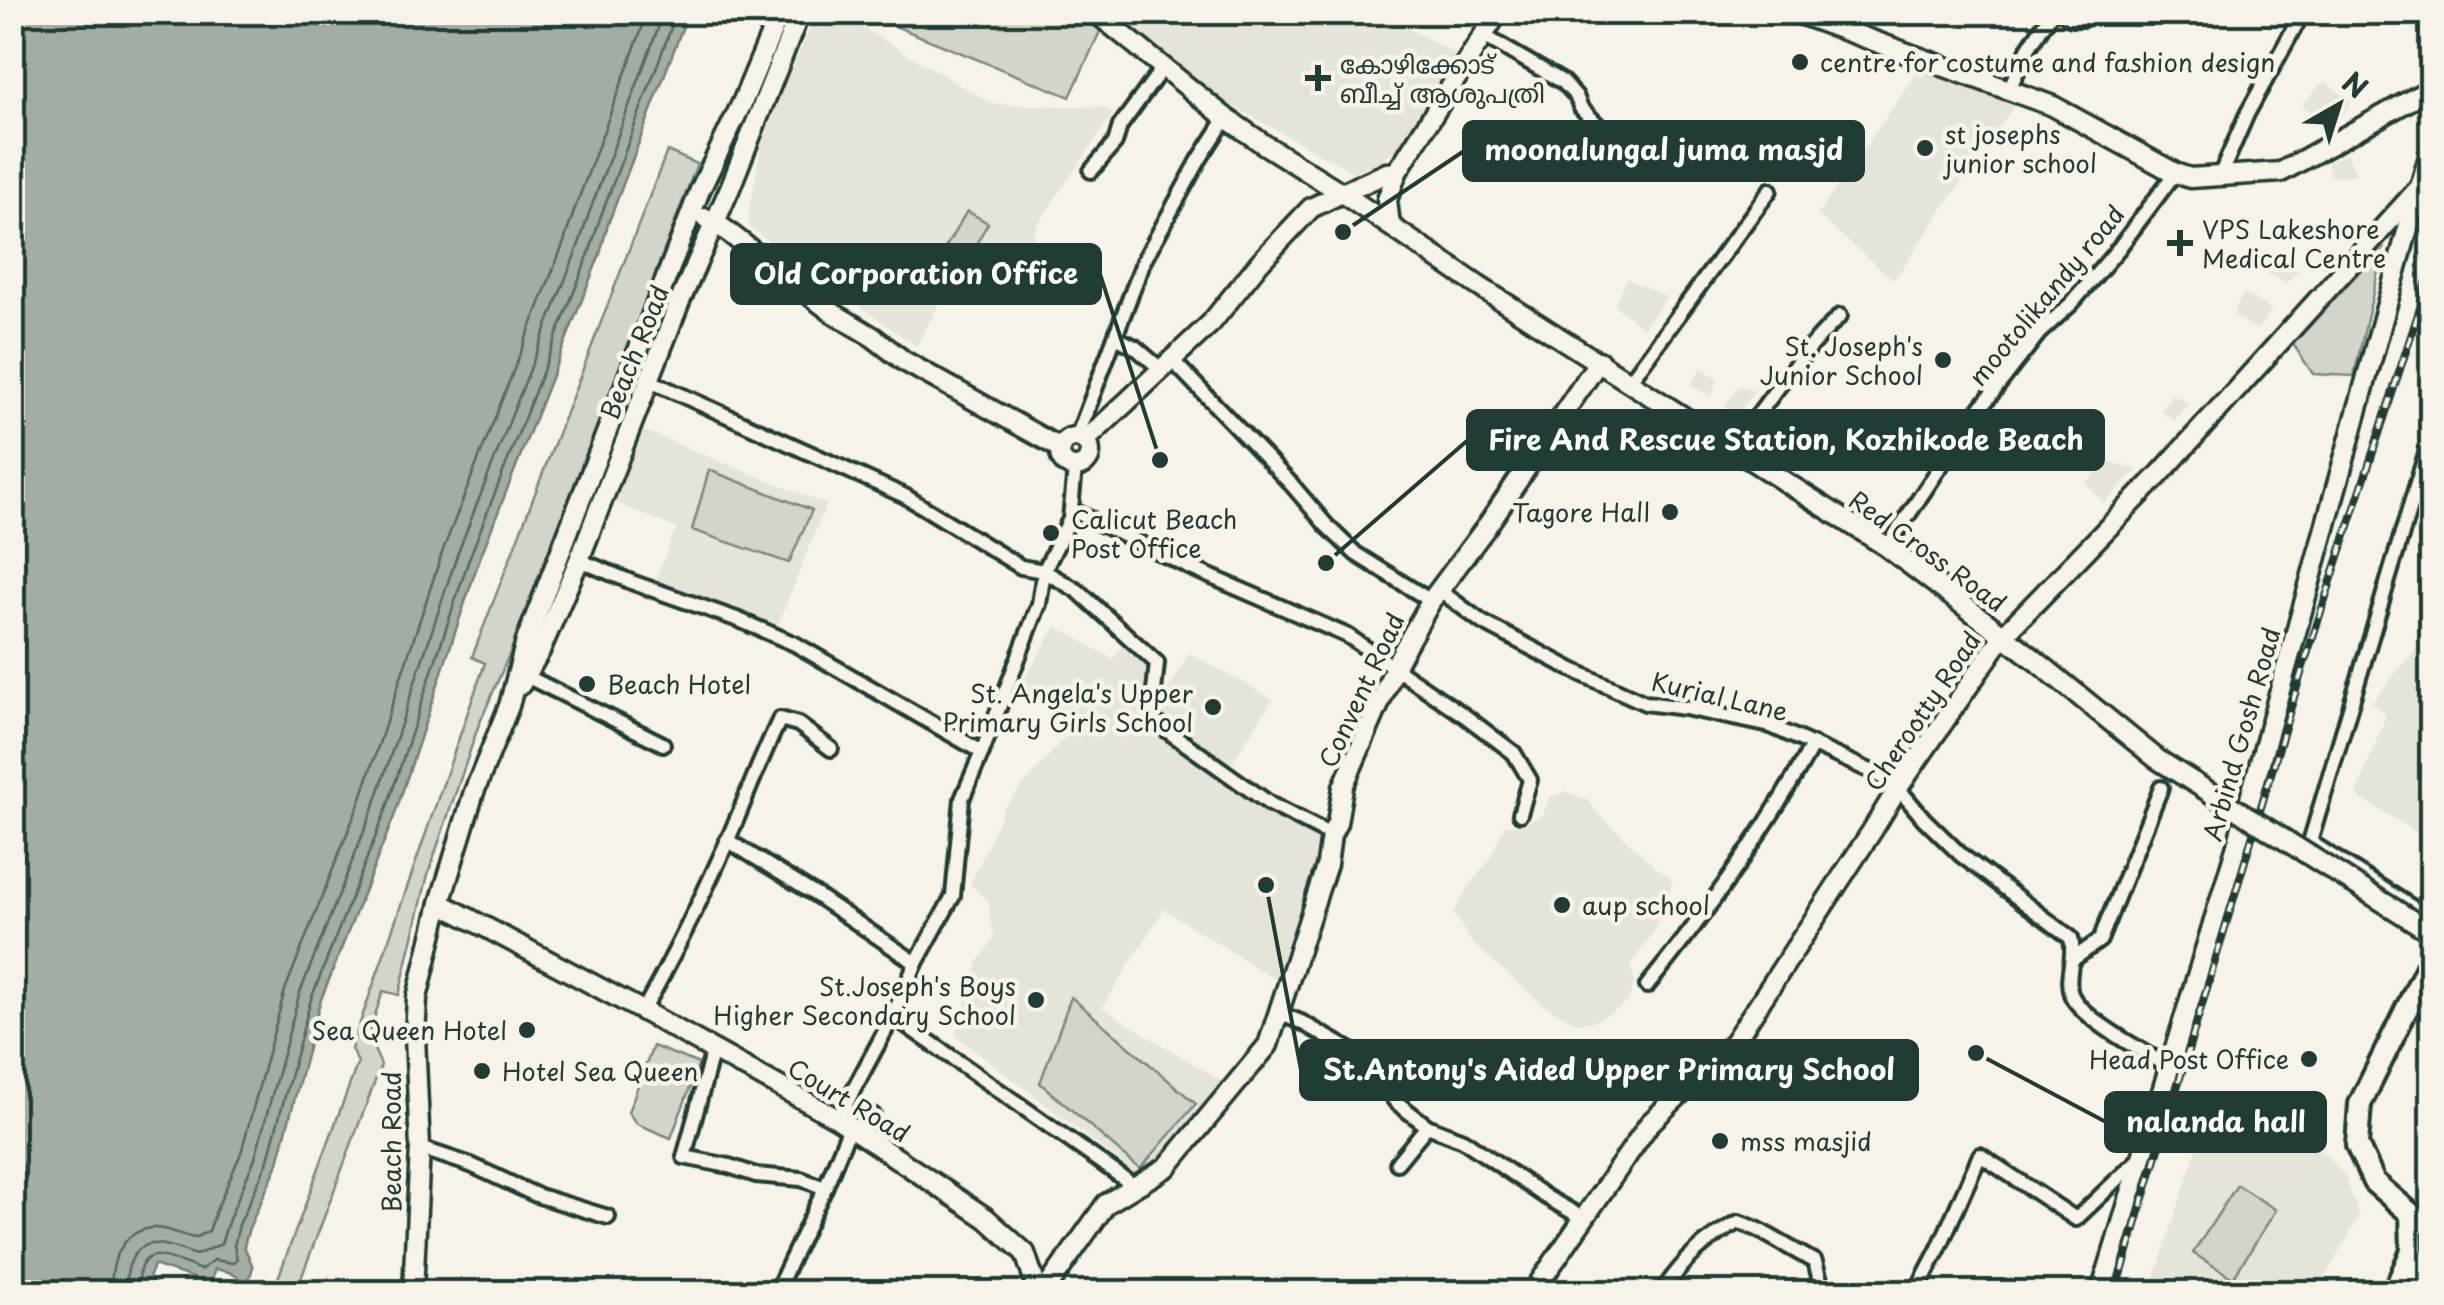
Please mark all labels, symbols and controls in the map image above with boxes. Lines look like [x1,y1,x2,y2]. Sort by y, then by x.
place label: centre for costume and fashion design [1820,43,2275,81]
place label: കോഴിക്കോട് ബീച്ച് ആശുപത്രി [1340,45,1545,112]
marker: centre for costume and fashion design [1789,51,1811,73]
north arrow [2289,55,2389,155]
text: N [2334,61,2378,108]
marker: കോഴിക്കോട് ബീച്ച് ആശുപത്രി [1305,65,1331,91]
place label: st josephs junior school [1943,115,2097,182]
callout: moonalungal juma masjd [1464,122,1863,180]
text: moonalungal juma masjd [1485,127,1843,170]
marker: st josephs junior school [1914,137,1936,159]
street label: mootolikandy road [1959,196,2133,394]
place label: VPS Lakeshore Medical Centre [2202,210,2386,277]
marker: VPS Lakeshore Medical Centre [2167,230,2193,256]
callout: Old Corporation Office [732,245,1100,303]
text: Old Corporation Office [754,251,1078,294]
street label: Beach Road [590,279,678,425]
place label: St. Joseph's Junior School [1760,327,1923,394]
marker: St. Joseph's Junior School [1932,349,1954,371]
callout: Fire And Rescue Station, Kozhikode Beach [1468,411,2103,469]
text: Fire And Rescue Station, Kozhikode Beach [1488,417,2084,460]
street label: Red Cross Road [1841,481,2015,621]
place label: Tagore Hall [1512,493,1650,531]
place label: Calicut Beach Post Office [1071,500,1237,567]
marker: Tagore Hall [1659,501,1681,523]
marker: Calicut Beach Post Office [1040,522,1062,544]
street label: Convent Road [1308,606,1414,774]
street label: Cherootty Road [1854,623,1990,799]
street label: Arbind Gosh Road [2192,623,2290,845]
street label: Kurial Lane [1648,662,1792,730]
place label: Beach Hotel [607,665,751,703]
marker: Beach Hotel [576,673,598,695]
place label: St. Angela's Upper Primary Girls School [942,674,1194,741]
marker: St. Angela's Upper Primary Girls School [1202,696,1224,718]
place label: aup school [1582,886,1710,924]
marker: aup school [1551,894,1573,916]
place label: St.Joseph's Boys Higher Secondary School [714,967,1016,1034]
marker: St.Joseph's Boys Higher Secondary School [1025,989,1047,1011]
place label: Sea Queen Hotel [311,1011,507,1049]
marker: Sea Queen Hotel [516,1019,538,1041]
place label: Head Post Office [2089,1040,2289,1078]
callout: St.Antony's Aided Upper Primary School [1301,1041,1917,1099]
text: St.Antony's Aided Upper Primary School [1323,1047,1895,1090]
street label: Court Road [781,1048,917,1152]
marker: Head Post Office [2298,1048,2320,1070]
place label: Hotel Sea Queen [502,1052,699,1090]
marker: Hotel Sea Queen [471,1060,493,1082]
street label: Beach Road [372,1071,410,1213]
callout: nalanda hall [2106,1093,2325,1151]
text: nalanda hall [2126,1099,2306,1142]
place label: mss masjid [1740,1122,1872,1160]
marker: mss masjid [1709,1130,1731,1152]

